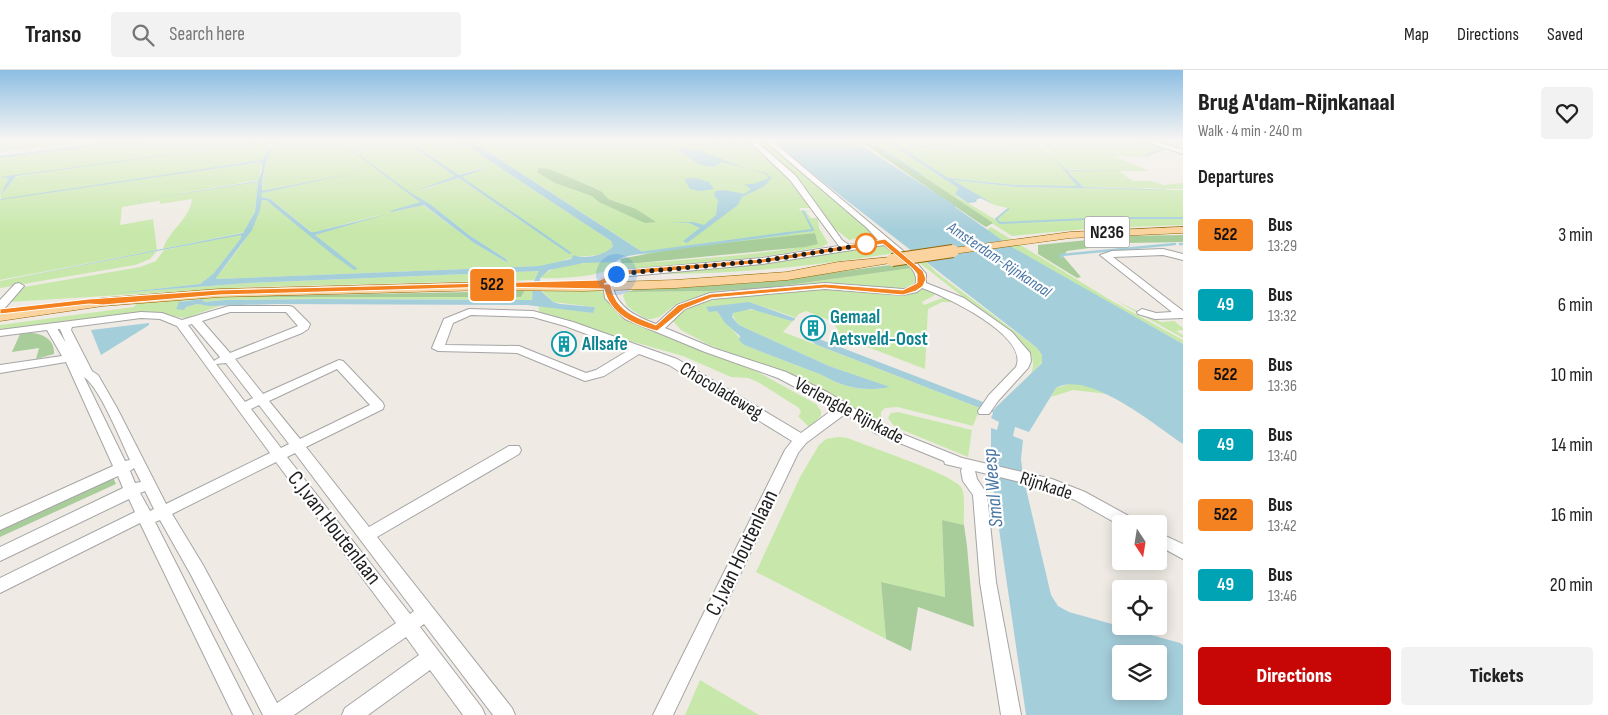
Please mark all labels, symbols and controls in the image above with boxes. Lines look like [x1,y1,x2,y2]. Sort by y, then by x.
search box [111,12,461,57]
text: Transo [25,20,81,49]
icon: search [129,21,157,49]
text: Search here [169,23,245,46]
text: Map [1404,24,1429,45]
text: Directions [1457,24,1519,45]
text: Saved [1547,24,1583,45]
button: heart [1541,87,1593,139]
text: Brug A'dam-Rijnkanaal [1198,88,1395,117]
text: Walk · 4 min · 240 m [1198,122,1302,141]
text: Departures [1198,166,1274,189]
text: Bus [1268,214,1293,237]
road number: N236 [1084,216,1130,248]
water label: Amsterdam-Rijnkanaal [943,218,1055,302]
text: 522 [1214,224,1237,245]
text: 3 min [1558,224,1593,247]
unlabelled marker [855,233,877,255]
text: 13:29 [1268,237,1297,256]
your location [604,262,629,287]
line badge: 522 [463,269,521,301]
text: 522 [480,274,504,295]
text: Bus [1268,284,1293,307]
text: 49 [1217,294,1234,315]
text: 6 min [1558,294,1593,317]
place label: Gemaal Aetsveld-Oost [829,306,928,351]
text: 13:32 [1268,307,1297,326]
building icon: Gemaal Aetsveld-Oost [800,315,826,341]
building icon: Allsafe [551,331,577,357]
place label: Allsafe [581,333,628,356]
text: Bus [1268,354,1293,377]
street label: Chocoladeweg [675,357,767,425]
text: 522 [1214,364,1237,385]
text: 10 min [1551,364,1593,387]
street label: Verlengde Rijnkade [790,373,908,449]
text: 13:36 [1268,377,1297,396]
text: Bus [1268,424,1293,447]
text: 49 [1217,434,1234,455]
text: 14 min [1552,434,1593,457]
text: 13:40 [1268,447,1297,466]
water label: Smal Weesp [978,448,1008,528]
street label: C.J.van Houtenlaan [281,466,387,590]
street label: Rijnkade [1017,467,1075,505]
street label: C.J.van Houtenlaan [700,486,784,620]
text: Bus [1268,494,1293,517]
text: 522 [1214,504,1237,525]
text: 16 min [1551,504,1593,527]
north arrow [1112,515,1168,570]
map controls [1112,515,1167,700]
text: 13:42 [1268,517,1297,536]
text: Bus [1268,564,1293,587]
text: 49 [1217,574,1234,595]
text: 20 min [1550,574,1593,597]
button: locate [1112,580,1167,635]
text: 13:46 [1268,587,1297,606]
button: layers [1112,645,1167,700]
button: Directions [1198,647,1391,705]
button: Tickets [1401,647,1593,705]

